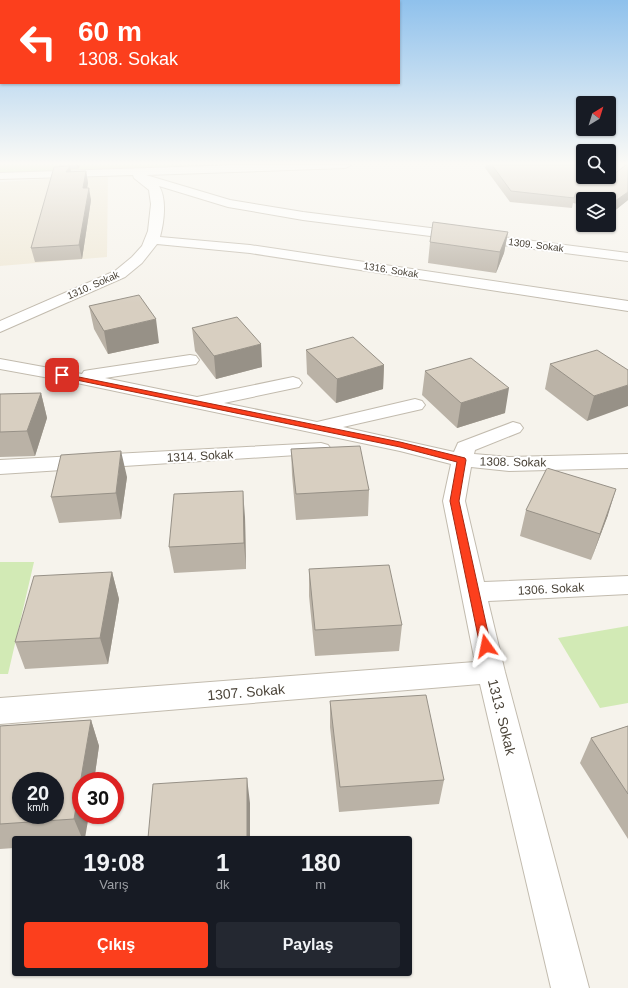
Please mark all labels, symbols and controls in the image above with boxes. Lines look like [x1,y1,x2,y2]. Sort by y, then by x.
icon: left [12,16,64,68]
text: 60 m [78,16,142,47]
text: 1308. Sokak [78,49,178,69]
north arrow [576,96,616,136]
map controls [576,96,616,232]
button: search [576,144,616,184]
button: layers [576,192,616,232]
street label: 1309. Sokak [508,236,565,254]
street label: 1316. Sokak [363,260,420,280]
street label: 1310. Sokak [65,268,122,301]
pin [45,358,79,392]
icon: arrive [51,364,73,386]
street label: 1314. Sokak [166,447,235,465]
street label: 1308. Sokak [480,454,547,470]
street label: 1306. Sokak [517,580,586,598]
position arrow [465,625,507,667]
street label: 1313. Sokak [485,677,519,758]
street label: 1307. Sokak [207,681,286,703]
speed limit sign: 30 [72,772,124,824]
text: 20 [27,782,49,804]
text: km/h [27,802,49,813]
text: 19:08 [83,849,145,876]
text: 1 [216,849,229,876]
text: 180 [301,849,341,876]
text: Varış [99,877,129,892]
text: dk [216,877,230,892]
text: m [315,877,326,892]
button: Çıkış [24,922,208,968]
button: Paylaş [216,922,400,968]

